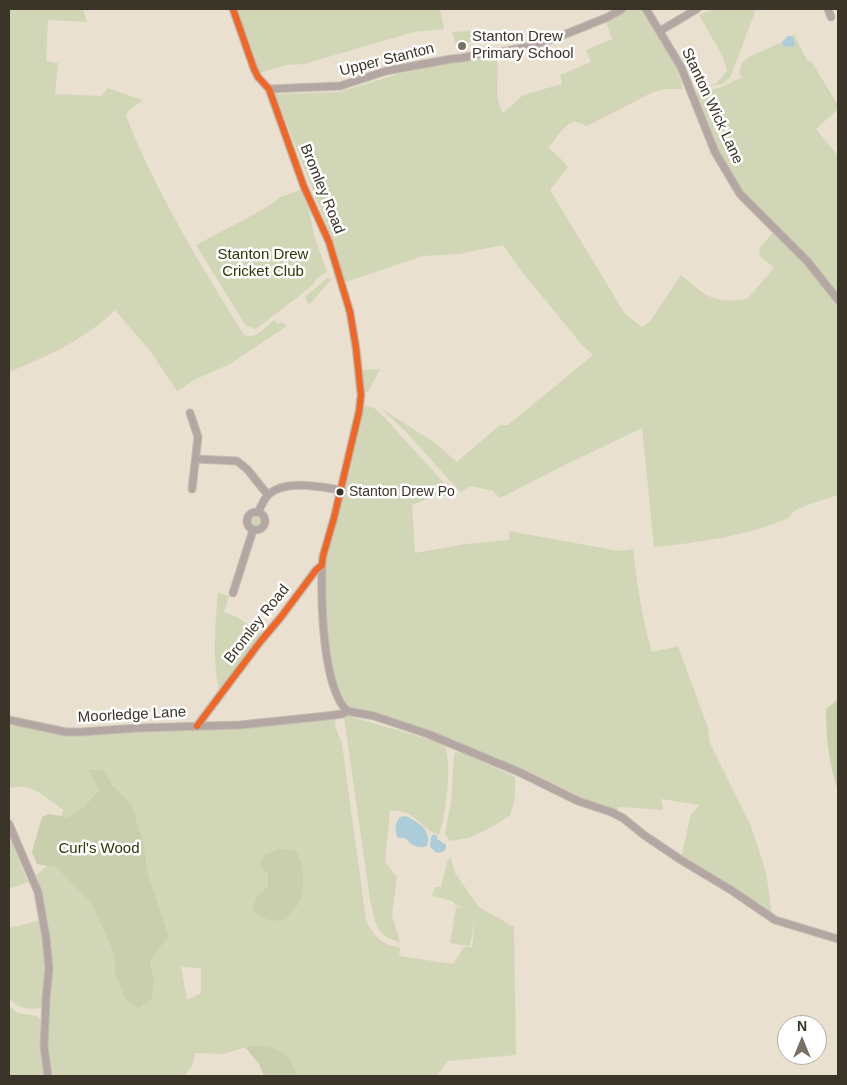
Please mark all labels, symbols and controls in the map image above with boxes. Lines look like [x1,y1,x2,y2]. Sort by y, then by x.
place label: Stanton Drew Primary School [472,28,574,63]
street label: Upper Stanton [338,40,436,80]
marker: Stanton Drew Primary School [456,40,468,52]
street label: Stanton Wick Lane [677,45,747,167]
street label: Bromley Road [296,142,348,236]
park label: Stanton Drew Cricket Club [218,246,308,281]
place label: Stanton Drew Po [349,484,455,500]
marker: Stanton Drew Po [335,487,345,497]
street label: Bromley Road [221,581,293,667]
street label: Moorledge Lane [77,703,187,727]
park label: Curl's Wood [59,840,139,858]
north arrow [777,1015,827,1065]
text: N [797,1018,807,1034]

